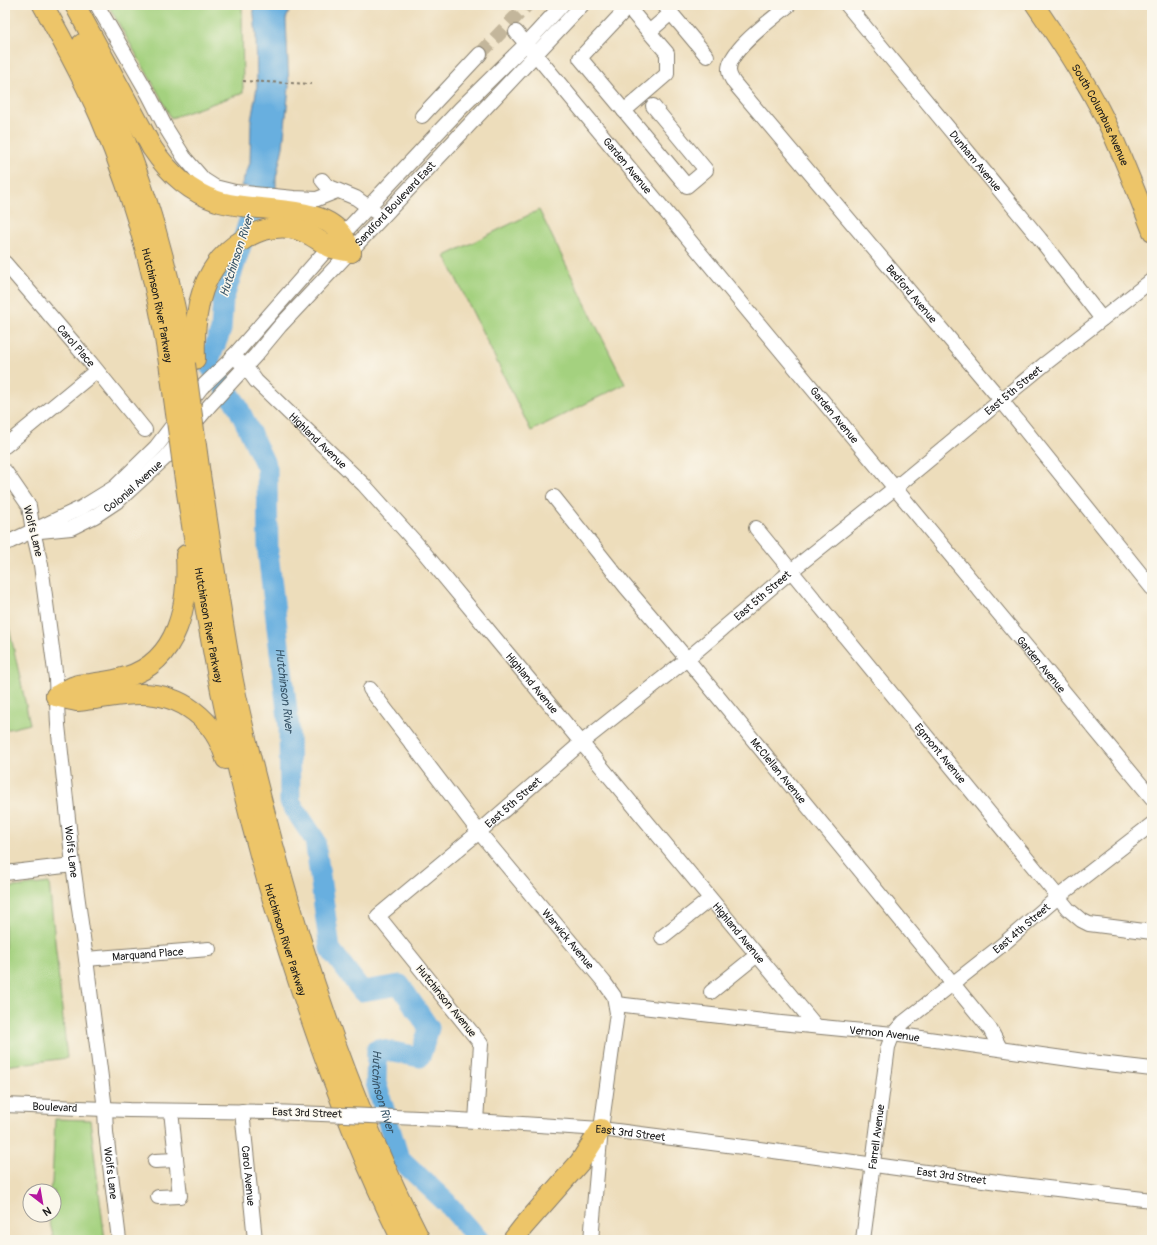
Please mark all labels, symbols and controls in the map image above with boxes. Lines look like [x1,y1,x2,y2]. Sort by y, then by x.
street label: South Columbus Avenue [1069,62,1132,168]
street label: Dunham Avenue [947,128,1005,194]
street label: Garden Avenue [600,135,655,197]
street label: Sandford Boulevard East [352,158,438,249]
water label: Hutchinson River [217,212,258,299]
street label: Hutchinson River Parkway [139,246,175,364]
street label: Bedford Avenue [883,262,940,326]
street label: Carol Place [54,322,98,370]
street label: East 5th Street [982,362,1045,418]
street label: Garden Avenue [807,384,862,446]
street label: Highland Avenue [286,410,350,472]
street label: Colonial Avenue [101,457,165,515]
street label: Wolfs Lane [20,504,46,559]
street label: Hutchinson River Parkway [192,566,226,684]
street label: East 5th Street [731,567,794,623]
street label: Garden Avenue [1014,634,1069,696]
water label: Hutchinson River [272,647,297,734]
street label: Highland Avenue [503,650,561,717]
street label: Egmont Avenue [912,721,969,786]
street label: McClellan Avenue [748,735,809,807]
street label: East 5th Street [482,774,544,830]
street label: Wolfs Lane [62,825,81,879]
street label: Hutchinson River Parkway [262,882,309,998]
street label: Highland Avenue [710,900,768,966]
street label: East 4th Street [990,900,1053,956]
street label: Warwick Avenue [539,906,597,972]
street label: Marquand Place [112,945,184,963]
street label: Hutchinson Avenue [413,962,479,1040]
street label: Vernon Avenue [849,1023,921,1044]
water label: Hutchinson River [368,1049,399,1136]
street label: Boulevard [32,1100,78,1114]
street label: Farrell Avenue [866,1103,887,1170]
street label: East 3rd Street [272,1105,343,1121]
street label: East 3rd Street [595,1122,667,1144]
street label: Carol Avenue [239,1145,258,1207]
street label: Wolfs Lane [101,1146,121,1200]
street label: East 3rd Street [916,1164,988,1187]
north arrow [22,1183,62,1223]
text: N [40,1204,53,1219]

